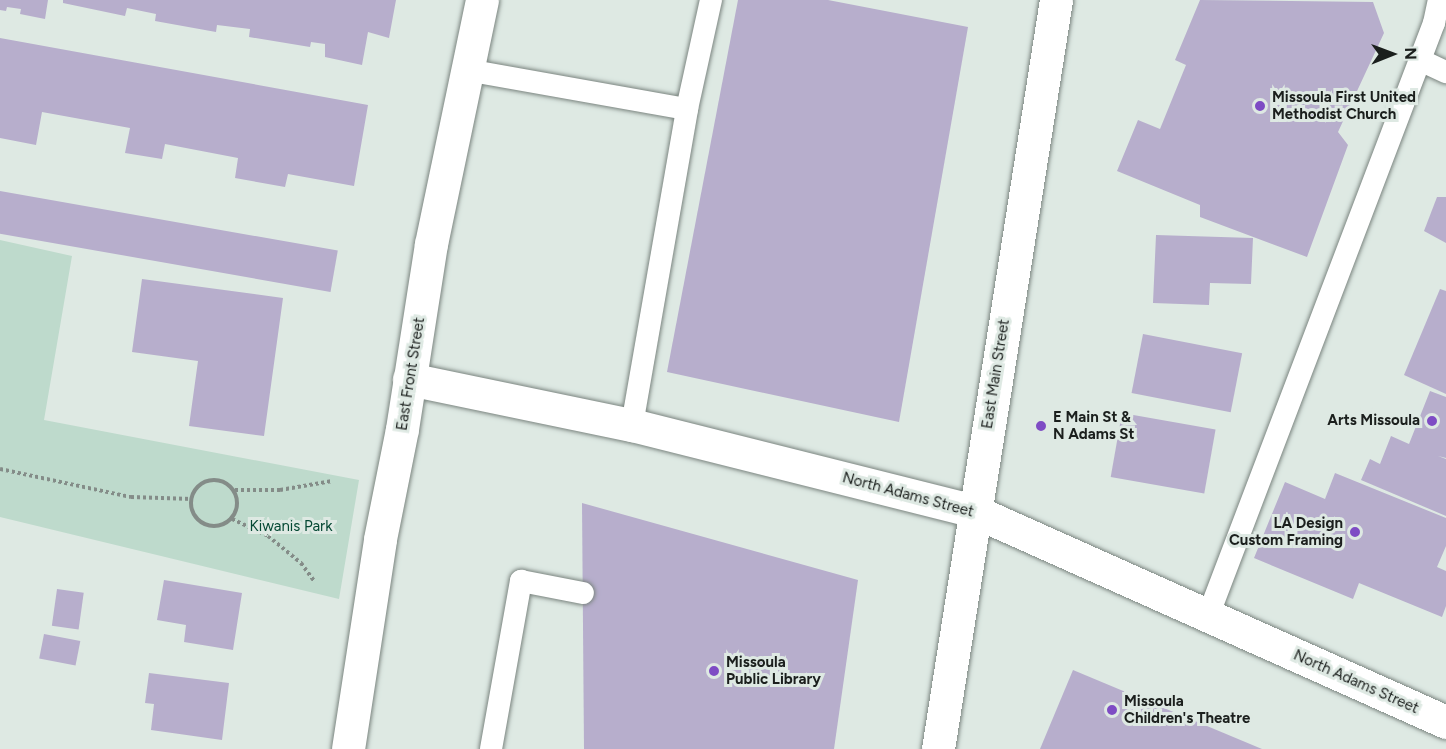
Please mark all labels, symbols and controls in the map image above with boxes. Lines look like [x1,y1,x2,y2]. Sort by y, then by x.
north arrow [1362,24,1422,84]
text: N [1401,47,1420,60]
place label: Missoula First United Methodist Church [1272,88,1416,123]
marker: Missoula First United Methodist Church [1253,99,1267,113]
street label: East Front Street [393,316,429,432]
street label: East Main Street [978,318,1014,430]
place label: E Main St & N Adams St [1053,408,1134,443]
place label: Arts Missoula [1327,412,1420,430]
marker: Arts Missoula [1425,414,1439,428]
marker: E Main St & N Adams St [1034,419,1048,433]
street label: North Adams Street [840,469,976,521]
place label: LA Design Custom Framing [1229,514,1343,549]
park label: Kiwanis Park [250,518,332,536]
marker: LA Design Custom Framing [1348,525,1362,539]
street label: North Adams Street [1291,646,1421,718]
place label: Missoula Public Library [726,653,821,688]
marker: Missoula Public Library [707,664,721,678]
place label: Missoula Children's Theatre [1124,692,1250,727]
marker: Missoula Children's Theatre [1105,703,1119,717]

